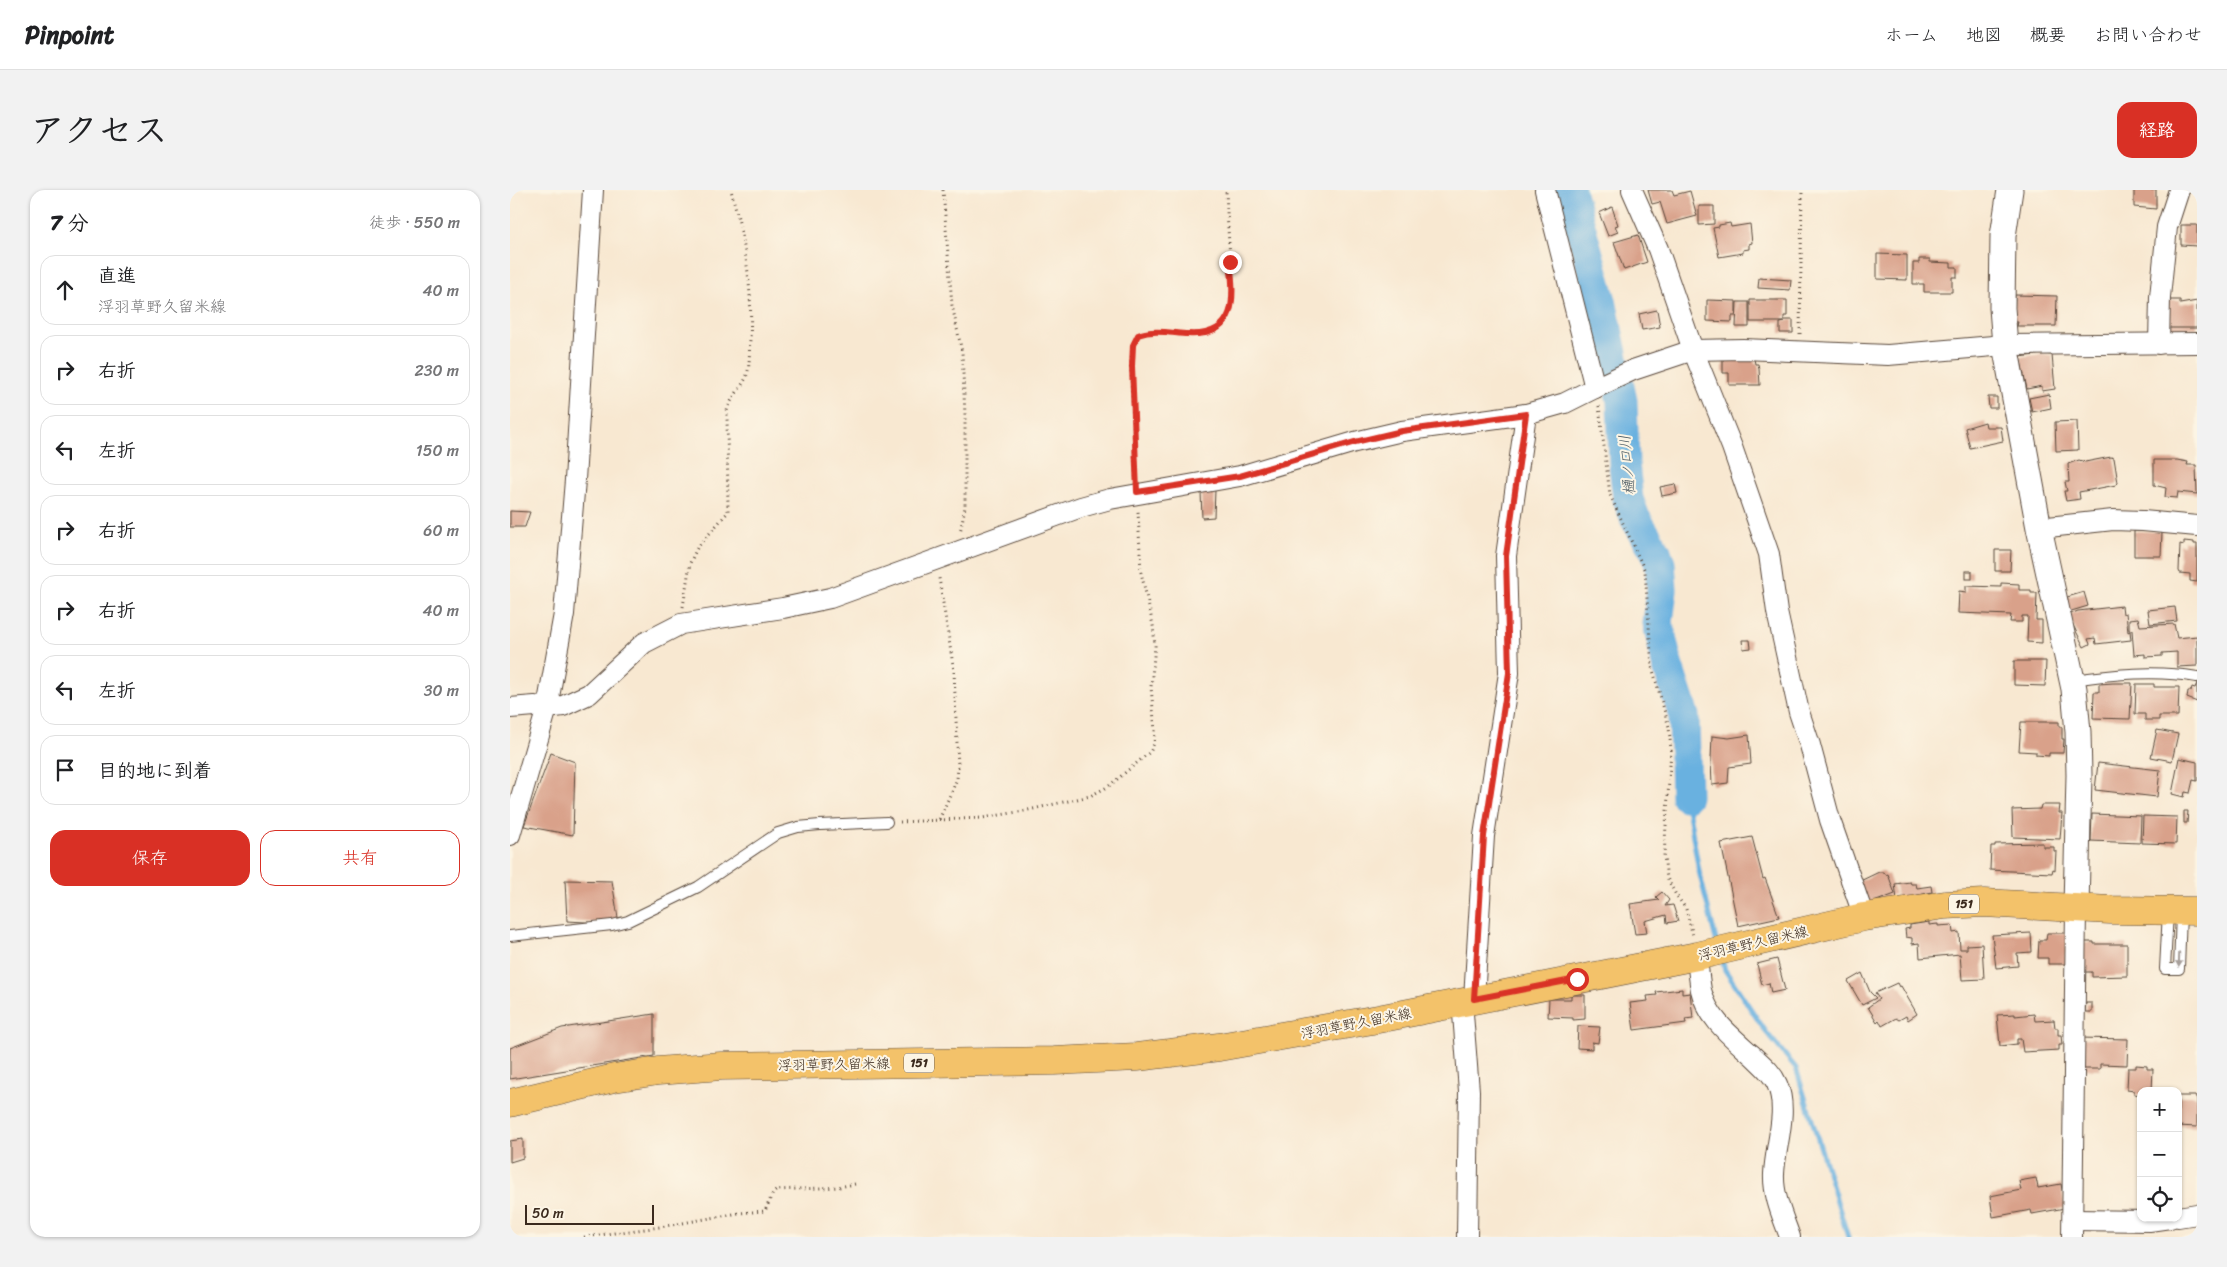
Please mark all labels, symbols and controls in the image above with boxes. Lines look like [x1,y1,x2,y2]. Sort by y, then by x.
text: Pinpoint [25,14,114,56]
text: ホーム [1885,19,1938,51]
text: 地図 [1966,19,2002,51]
text: 概要 [2030,19,2066,51]
text: お問い合わせ [2094,19,2202,51]
text: アクセス [30,99,168,161]
button: 経路 [2117,102,2197,158]
text: 7 分 [50,204,88,242]
text: 徒歩 · 550 m [369,208,460,237]
route end [1219,251,1242,274]
text: 直進 [98,259,136,292]
icon: ahead [51,276,79,304]
text: 40 m [422,276,459,305]
text: 浮羽草野久留米線 [98,292,226,321]
text: 右折 [98,354,136,387]
icon: right [51,356,79,384]
text: 230 m [414,356,459,385]
text: 左折 [98,434,136,467]
water label: 樋ノ口川 [1611,434,1643,496]
icon: left [51,436,79,464]
text: 150 m [416,436,459,465]
text: 右折 [98,514,136,547]
icon: right [51,516,79,544]
text: 60 m [423,516,459,545]
text: 右折 [98,594,136,627]
icon: right [51,596,79,624]
text: 40 m [422,596,459,625]
text: 左折 [98,674,136,707]
icon: left [51,676,79,704]
text: 30 m [424,676,459,705]
text: 目的地に到着 [98,754,212,787]
icon: arrive [51,756,79,784]
button: 保存 [50,830,250,886]
button: 共有 [260,830,460,886]
road number: 151 [1949,894,1979,914]
street label: 浮羽草野久留米線 [1696,919,1810,968]
one-way arrow [2175,952,2183,968]
route start [1566,968,1589,991]
street label: 浮羽草野久留米線 [1299,1001,1413,1046]
street label: 浮羽草野久留米線 [778,1051,890,1078]
road number: 151 [904,1054,934,1072]
map controls [2137,1087,2182,1222]
button: + [2137,1087,2182,1132]
button: − [2137,1132,2182,1177]
button: locate [2137,1177,2182,1222]
text: 50 m [532,1201,564,1226]
scale bar [525,1202,654,1225]

